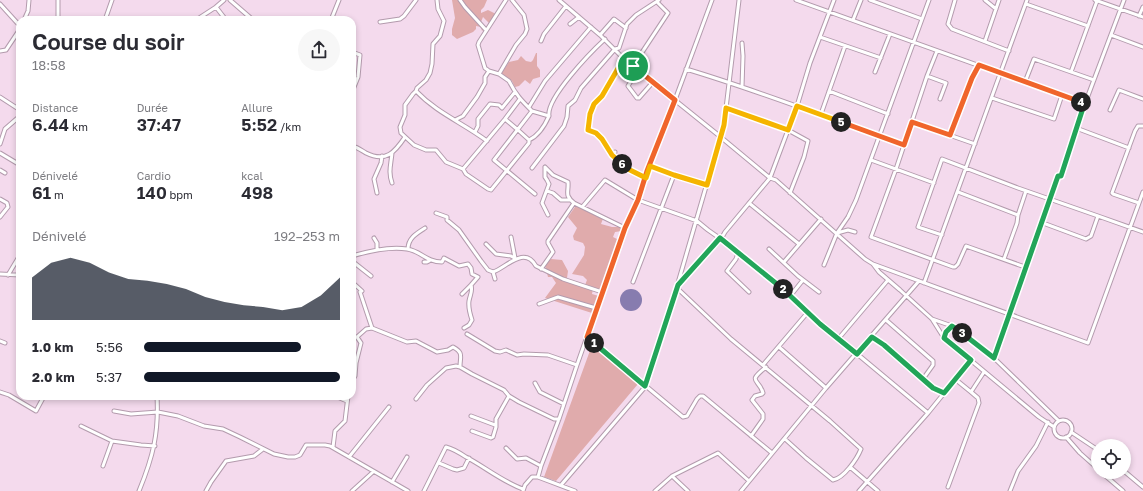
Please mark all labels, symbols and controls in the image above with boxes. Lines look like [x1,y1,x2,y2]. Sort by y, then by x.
text: Course du soir [32,28,185,55]
button: share [298,29,340,71]
pin [616,49,650,83]
icon: arrive [622,55,644,77]
text: 18:58 [32,57,66,73]
pin: 4 [1071,92,1091,112]
text: 4 [1078,95,1084,108]
text: Distance [32,101,78,114]
text: Durée [137,101,168,114]
text: Allure [241,101,273,114]
pin: 5 [831,112,851,132]
text: 6.44 [32,114,69,135]
text: 37:47 [137,114,181,135]
text: 5:52 [241,114,277,135]
text: 5 [838,115,844,128]
text: km [69,120,88,133]
text: /km [277,120,301,133]
pin: 6 [612,154,632,174]
text: 6 [619,157,626,170]
text: Dénivelé [32,169,78,182]
text: Cardio [137,169,171,182]
text: kcal [241,169,263,182]
text: 61 [32,182,51,203]
text: 140 [137,182,167,203]
text: 498 [241,182,273,203]
text: m [51,188,64,201]
text: bpm [167,188,193,201]
text: Dénivelé [32,228,86,244]
text: 192–253 m [274,228,340,244]
pin: 2 [773,279,793,299]
text: 2 [780,282,786,295]
pin: 3 [952,323,972,343]
text: 3 [959,326,965,339]
pin: 1 [584,333,604,353]
text: 1 [591,336,597,349]
text: 1.0 km [32,339,73,355]
text: 5:56 [96,339,123,355]
text: 2.0 km [32,369,75,385]
text: 5:37 [96,369,122,385]
map controls [1091,439,1131,479]
button: locate [1091,439,1131,479]

